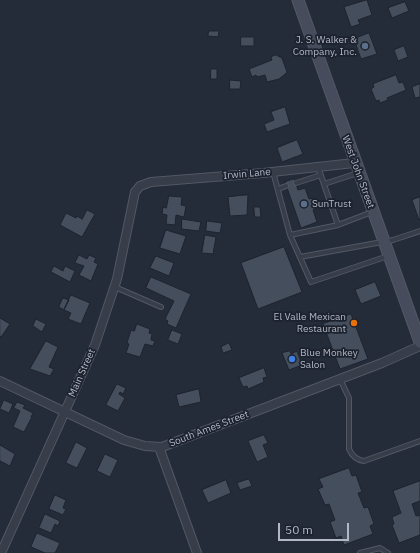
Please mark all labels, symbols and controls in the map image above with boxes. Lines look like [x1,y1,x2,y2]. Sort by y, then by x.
place label: J. S. Walker & Company, Inc. [293,34,357,58]
marker: J. S. Walker & Company, Inc. [360,41,370,51]
street label: West John Street [339,134,377,210]
street label: Irwin Lane [223,166,271,182]
place label: SunTrust [312,198,352,210]
marker: SunTrust [299,199,309,209]
place label: El Valle Mexican Restaurant [274,311,346,334]
marker: El Valle Mexican Restaurant [349,318,359,328]
street label: Main Street [66,347,98,399]
place label: Blue Monkey Salon [300,347,358,370]
marker: Blue Monkey Salon [287,354,297,364]
street label: South Ames Street [168,408,250,450]
scale bar [280,515,351,541]
text: 50 m [285,522,313,537]

